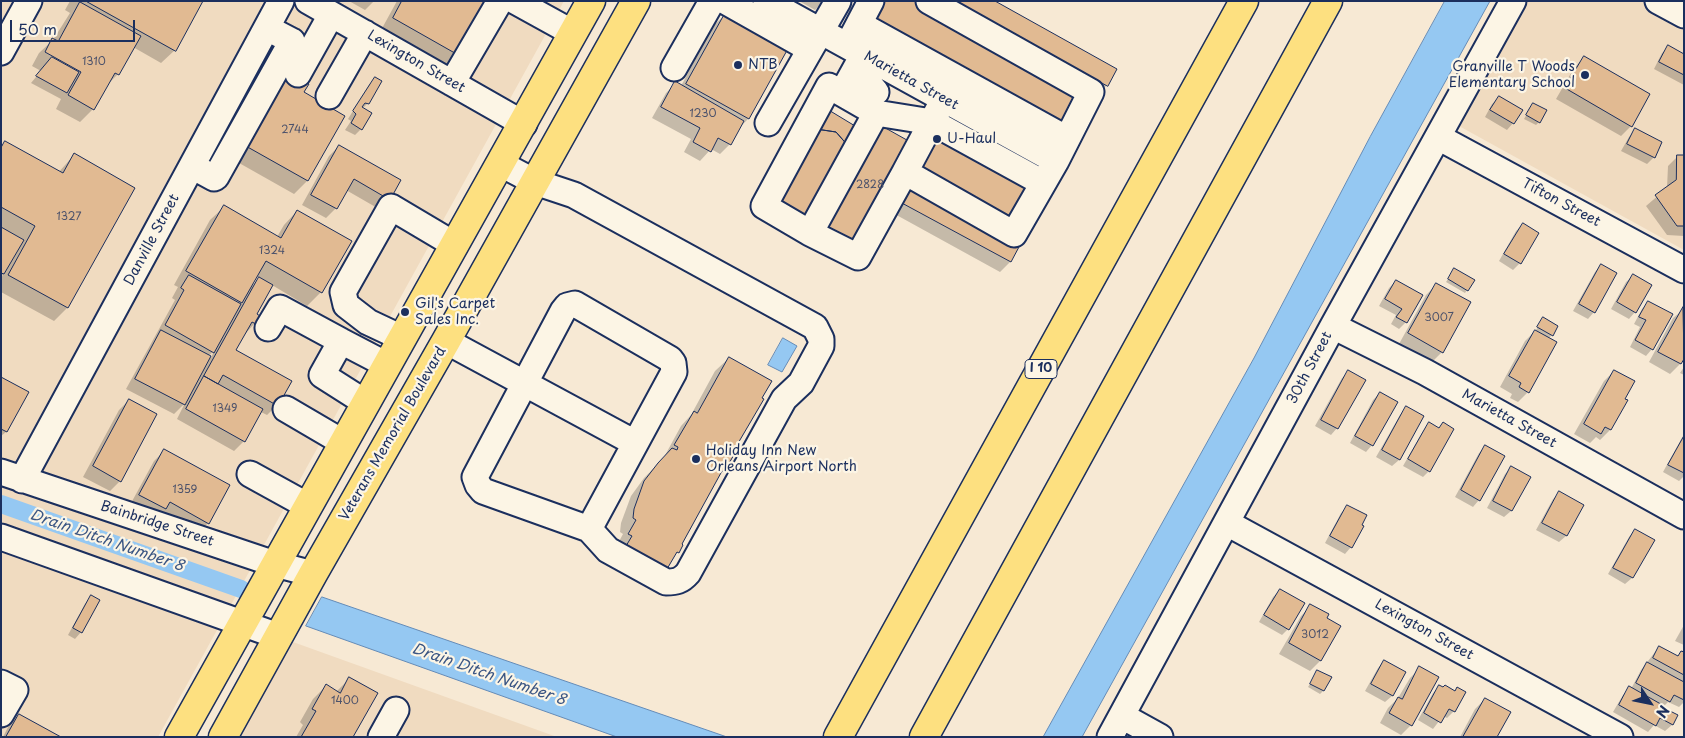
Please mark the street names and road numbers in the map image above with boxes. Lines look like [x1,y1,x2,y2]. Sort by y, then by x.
street label: Lexington Street [364,27,468,97]
street label: Marietta Street [861,48,961,114]
street label: Tifton Street [1519,175,1603,231]
street label: Danville Street [121,192,183,288]
street label: 30th Street [1284,329,1336,407]
street label: Veterans Memorial Boulevard [336,344,450,524]
road number: I 10 [1025,359,1057,378]
street label: Marietta Street [1459,386,1559,452]
street label: Bainbridge Street [98,498,216,550]
street label: Lexington Street [1372,596,1476,664]

